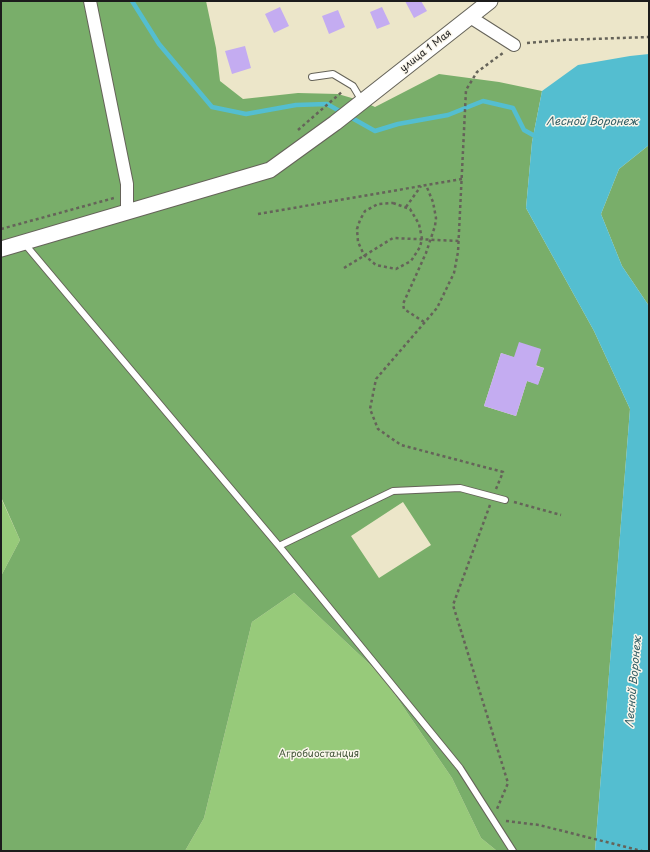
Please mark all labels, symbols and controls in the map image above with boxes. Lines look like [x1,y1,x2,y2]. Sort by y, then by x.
street label: улица 1 Мая [398,27,454,75]
water label: Лесной Воронеж [546,115,638,129]
water label: Лесной Воронеж [623,636,645,728]
park label: Агробиостанция [279,748,359,760]

